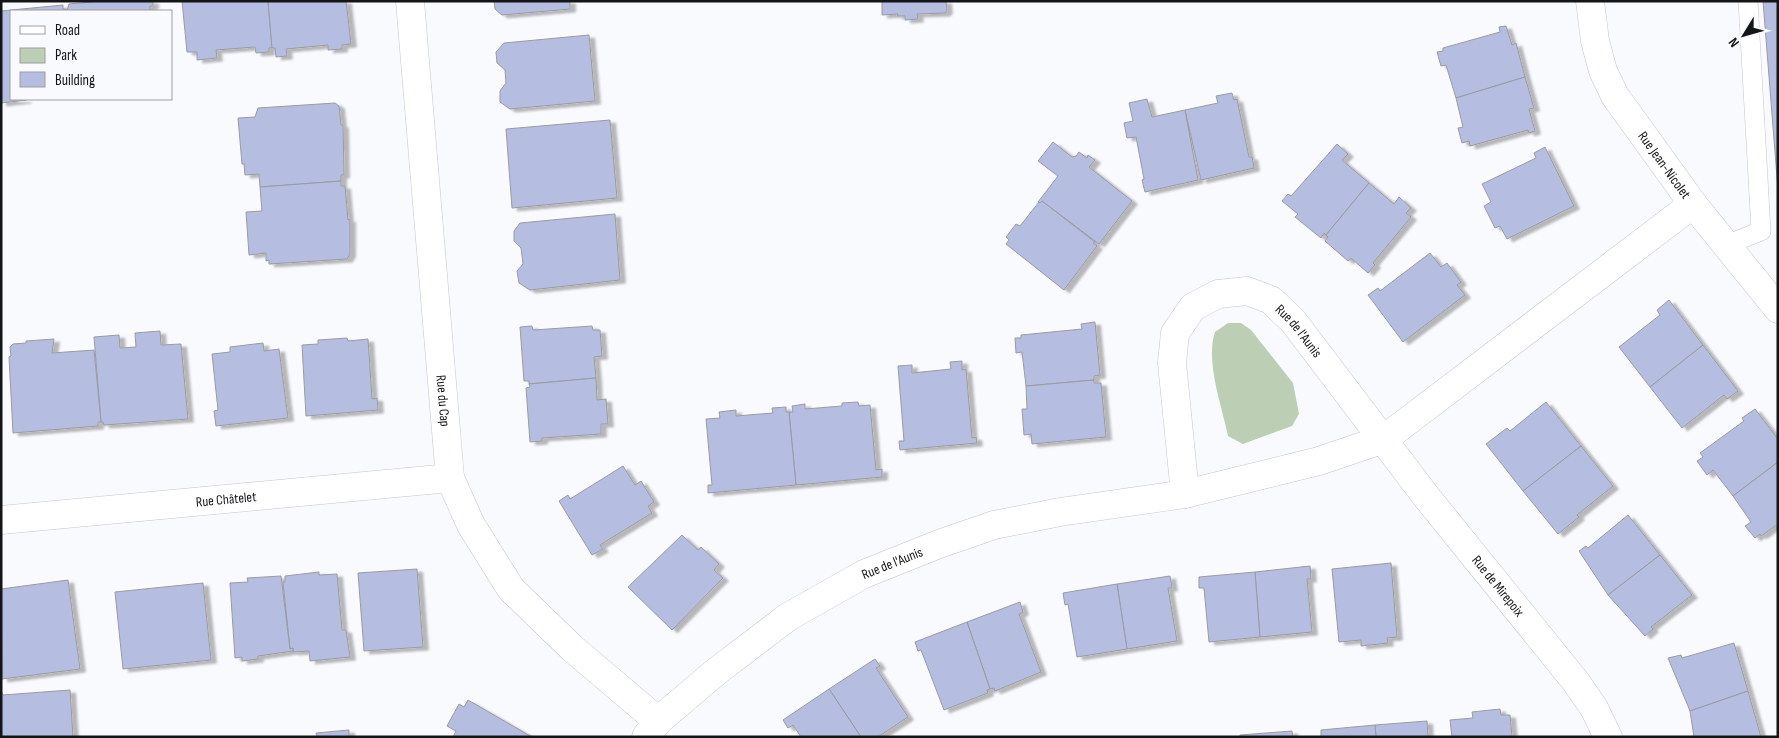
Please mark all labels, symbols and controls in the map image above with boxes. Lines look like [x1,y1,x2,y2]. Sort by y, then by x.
legend [10,10,172,100]
north arrow [1719,10,1769,60]
text: Road [55,21,80,40]
text: N [1725,34,1743,51]
text: Park [55,46,77,65]
text: Building [55,71,95,90]
street label: Rue Jean-Nicolet [1634,128,1694,202]
street label: Rue de l'Aunis [1272,301,1326,361]
street label: Rue du Cap [432,374,454,427]
street label: Rue Châtelet [195,488,257,511]
street label: Rue de l'Aunis [859,543,925,583]
street label: Rue de Mirepoix [1468,552,1528,621]

